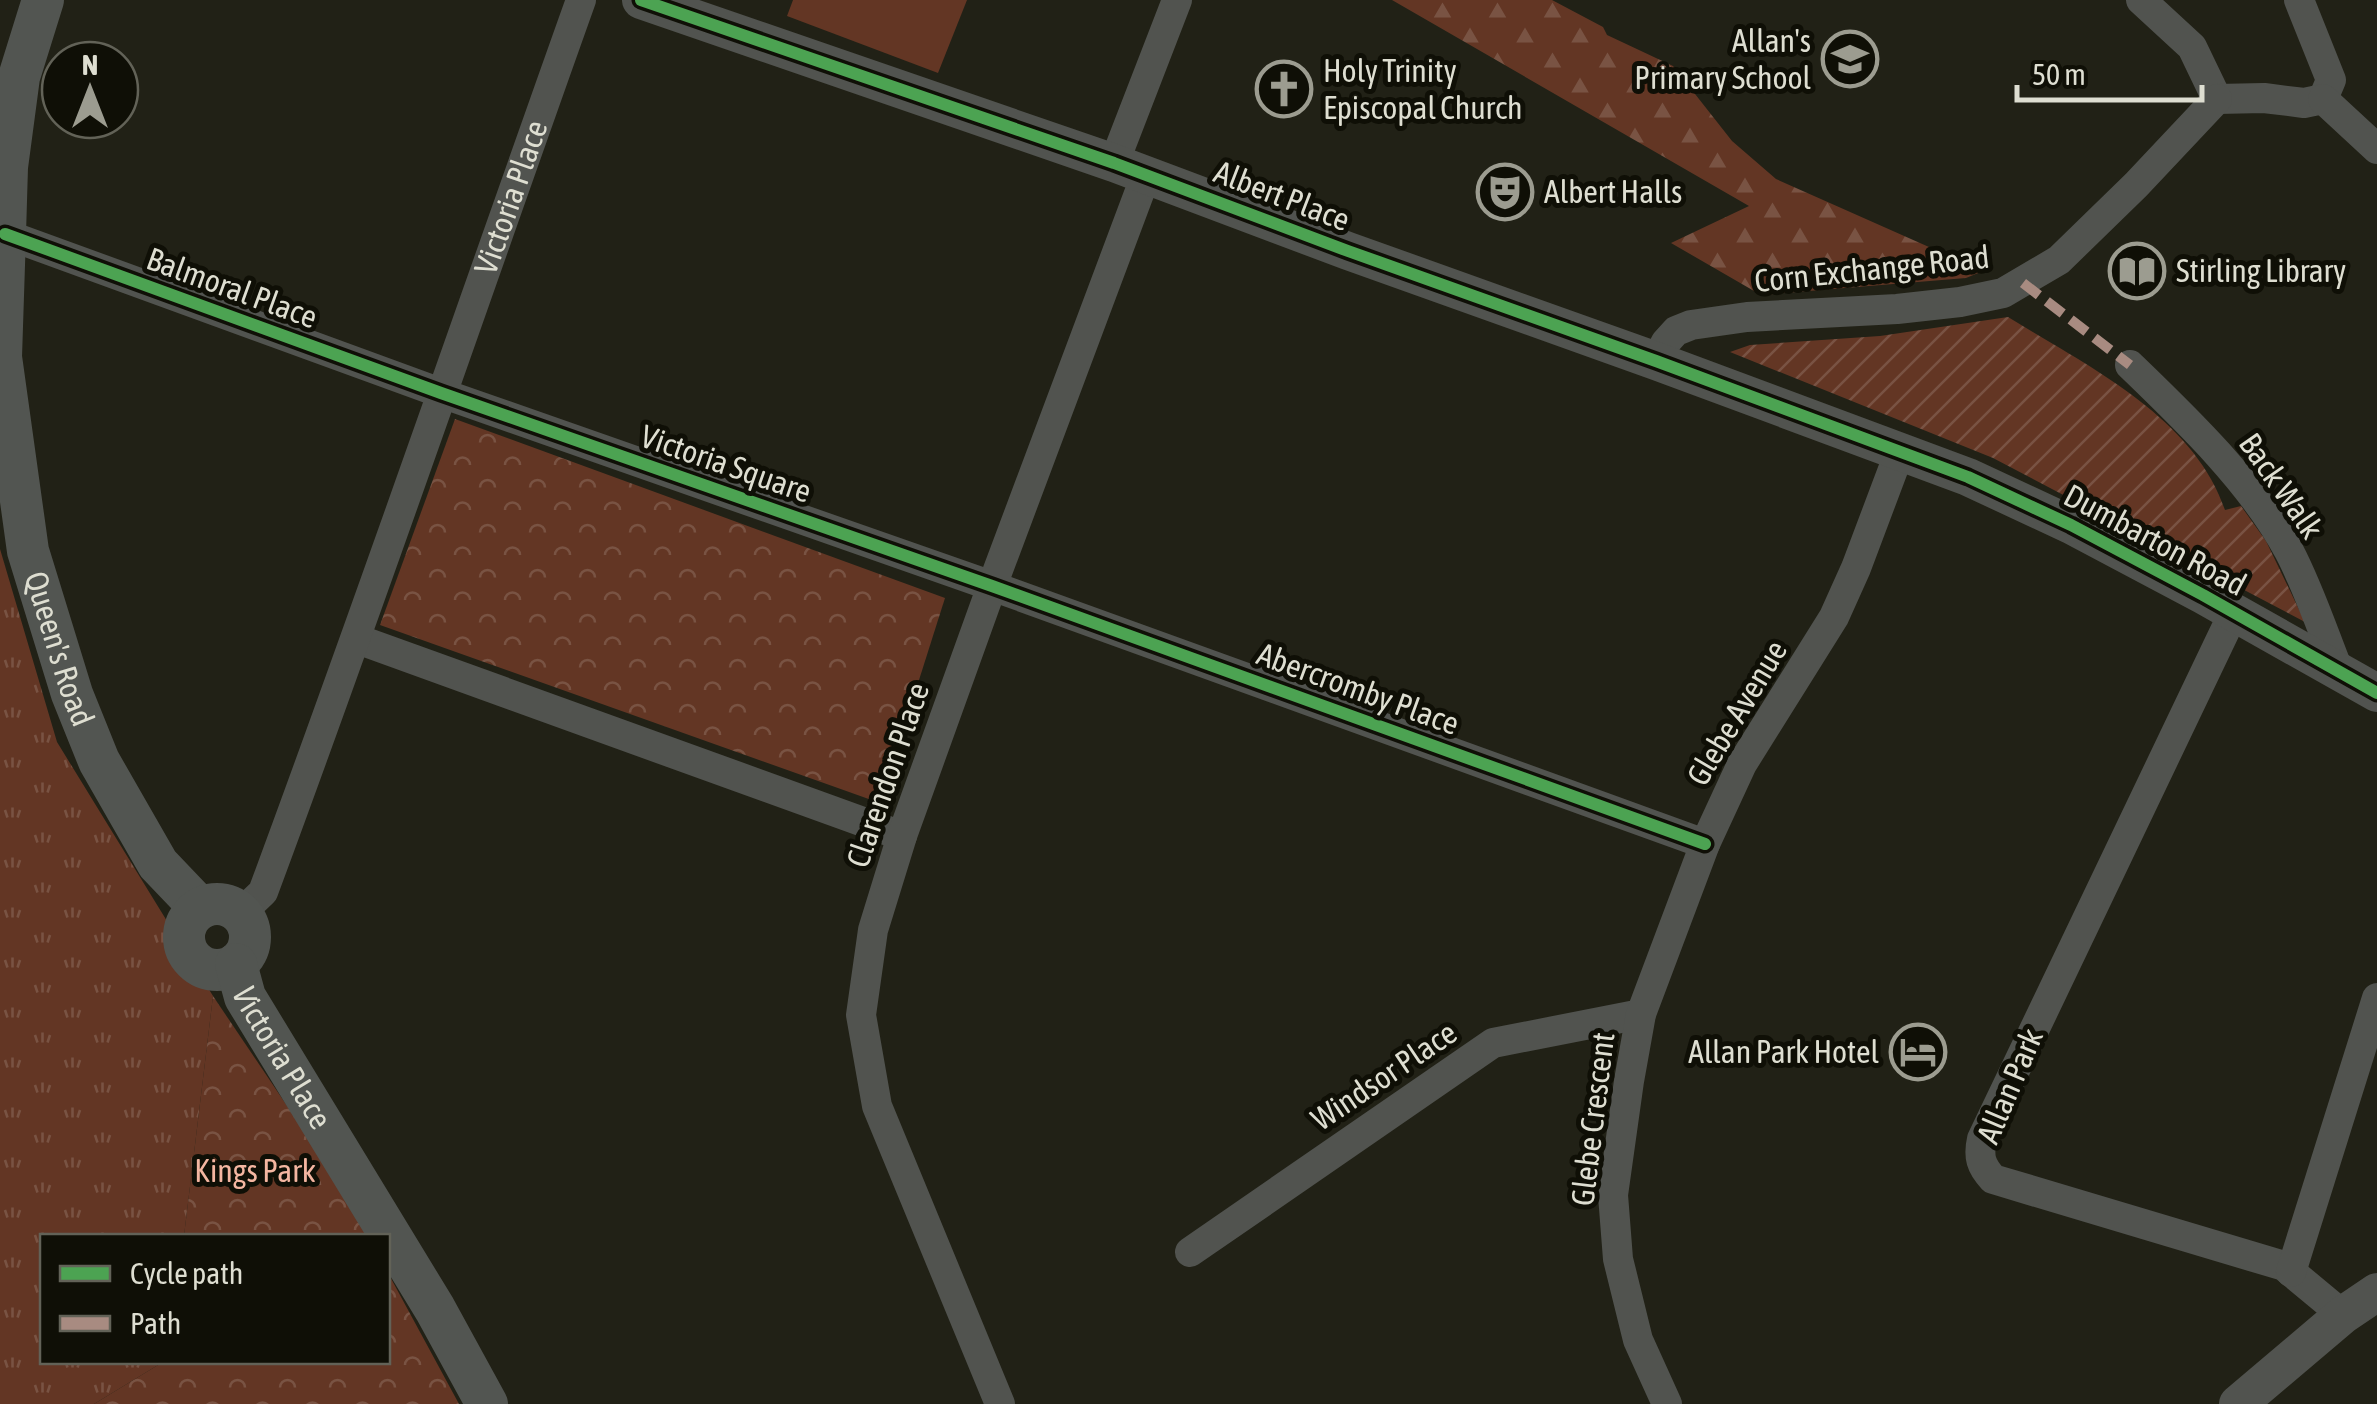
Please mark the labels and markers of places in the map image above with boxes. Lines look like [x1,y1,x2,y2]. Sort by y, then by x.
place label: Allan's Primary School [1634,22,1812,96]
school or university icon: Allan's Primary School [1820,29,1880,89]
place label: Holy Trinity Episcopal Church [1323,52,1522,126]
church icon: Holy Trinity Episcopal Church [1254,59,1314,119]
theatre icon: Albert Halls [1475,162,1535,222]
place label: Albert Halls [1544,173,1682,210]
library icon: Stirling Library [2107,241,2167,301]
place label: Stirling Library [2176,252,2346,289]
hotel icon: Allan Park Hotel [1888,1022,1948,1082]
place label: Allan Park Hotel [1688,1033,1880,1070]

